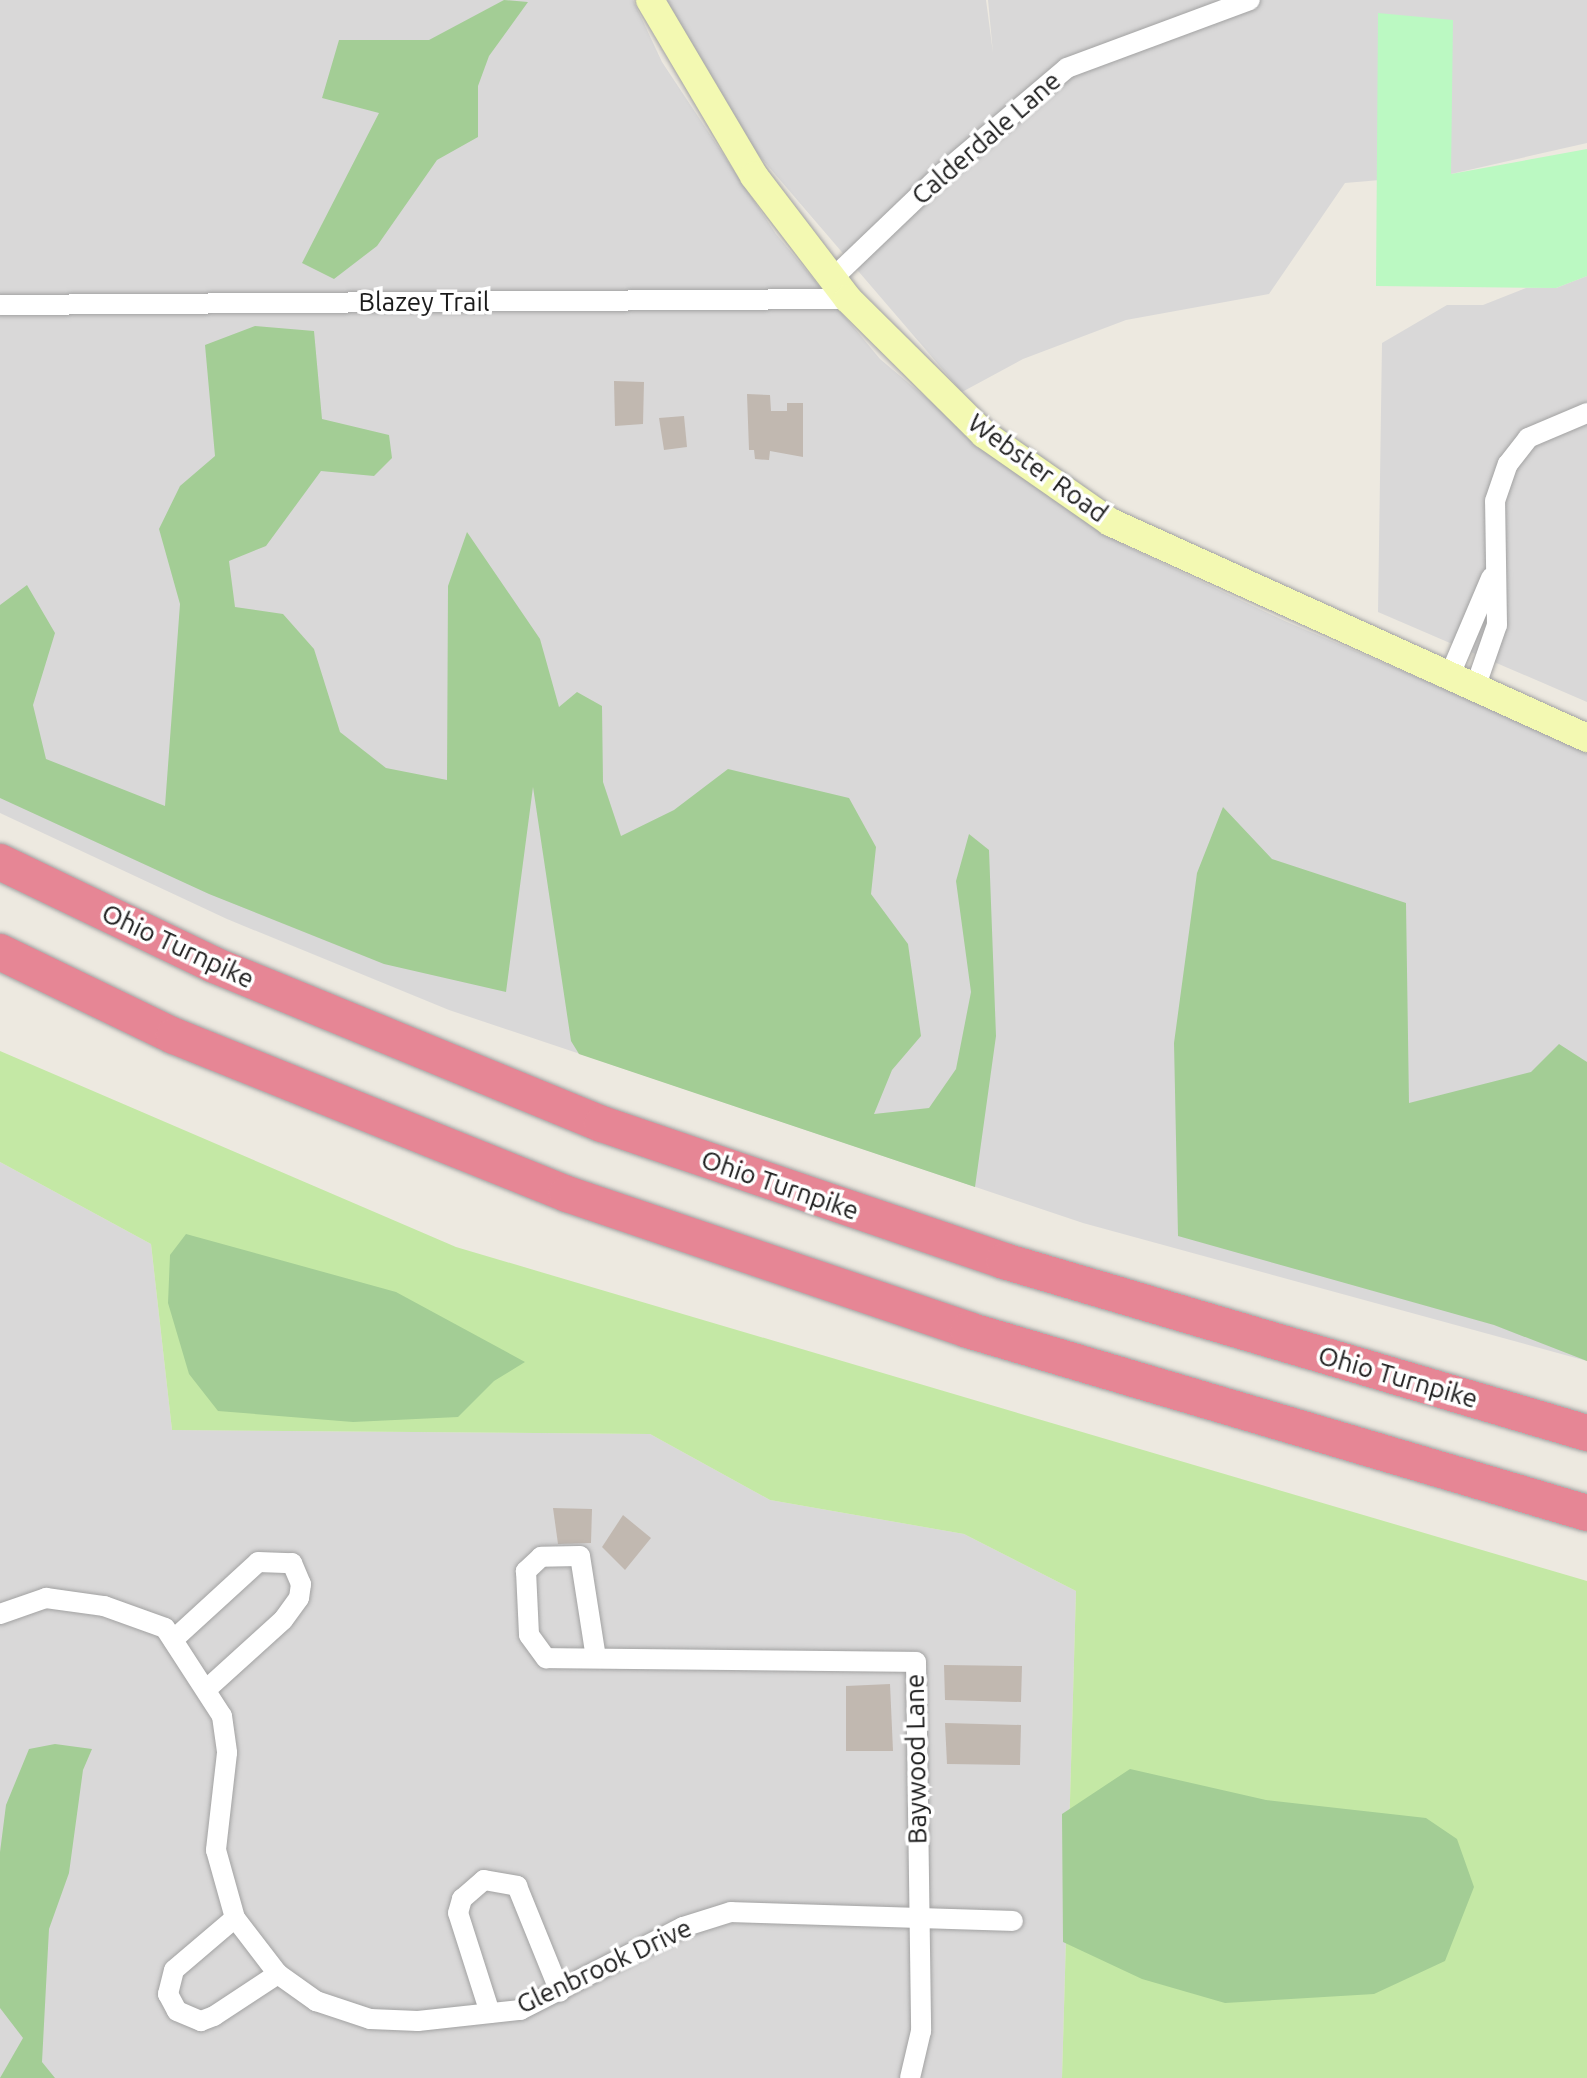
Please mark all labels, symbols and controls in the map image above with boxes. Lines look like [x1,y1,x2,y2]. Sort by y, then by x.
street label: Calderdale Lane [905,65,1067,211]
street label: Blazey Trail [358,286,490,318]
street label: Webster Road [962,407,1114,529]
street label: Ohio Turnpike [97,897,259,995]
street label: Ohio Turnpike [697,1143,863,1227]
street label: Ohio Turnpike [1315,1339,1481,1415]
street label: Baywood Lane [899,1674,933,1844]
street label: Glenbrook Drive [512,1912,696,2020]

